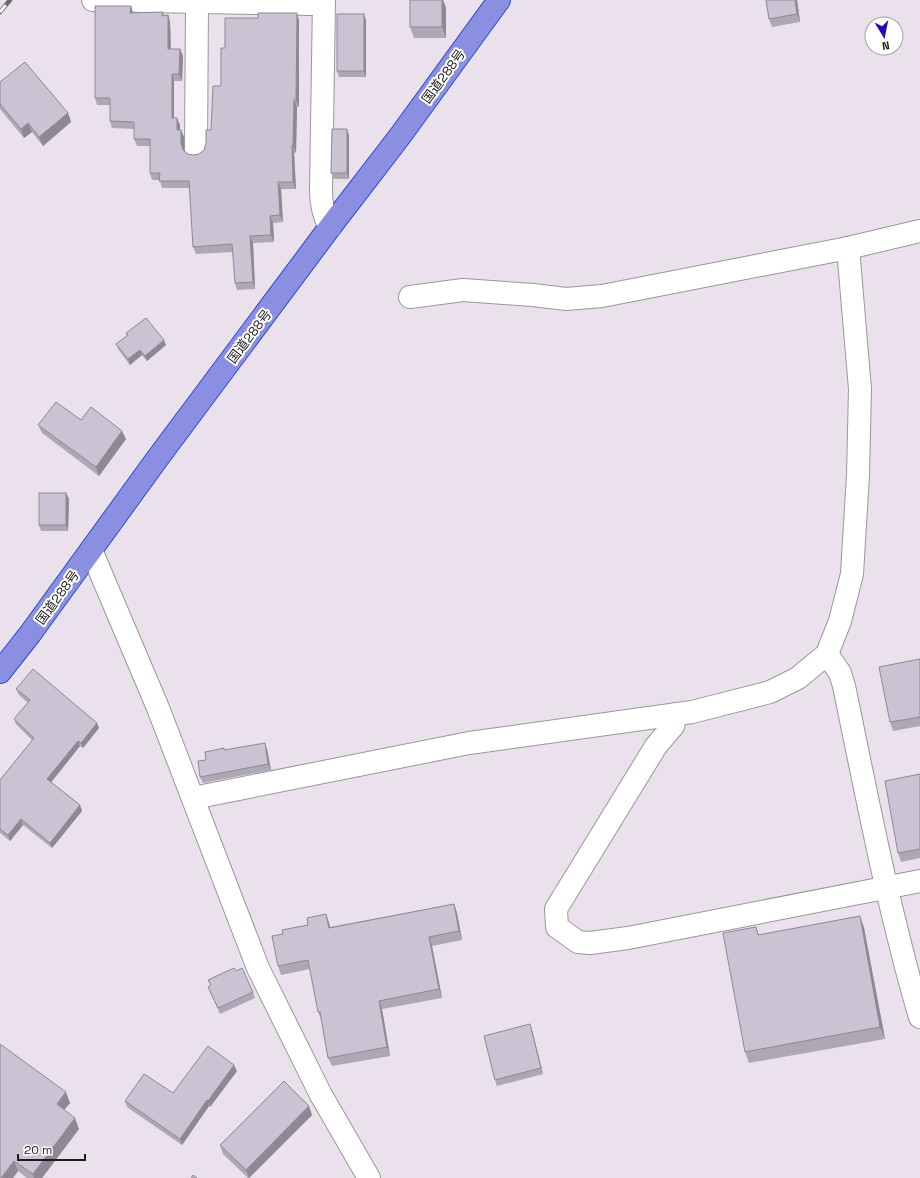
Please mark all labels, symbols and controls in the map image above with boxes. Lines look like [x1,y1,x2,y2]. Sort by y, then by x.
north arrow [864,16,904,56]
text: N [881,38,891,53]
street label: 国道288号 [418,46,469,107]
street label: 国道288号 [224,306,275,367]
street label: 国道288号 [32,567,83,628]
scale bar [18,1136,85,1162]
text: 20 m [24,1142,52,1158]

